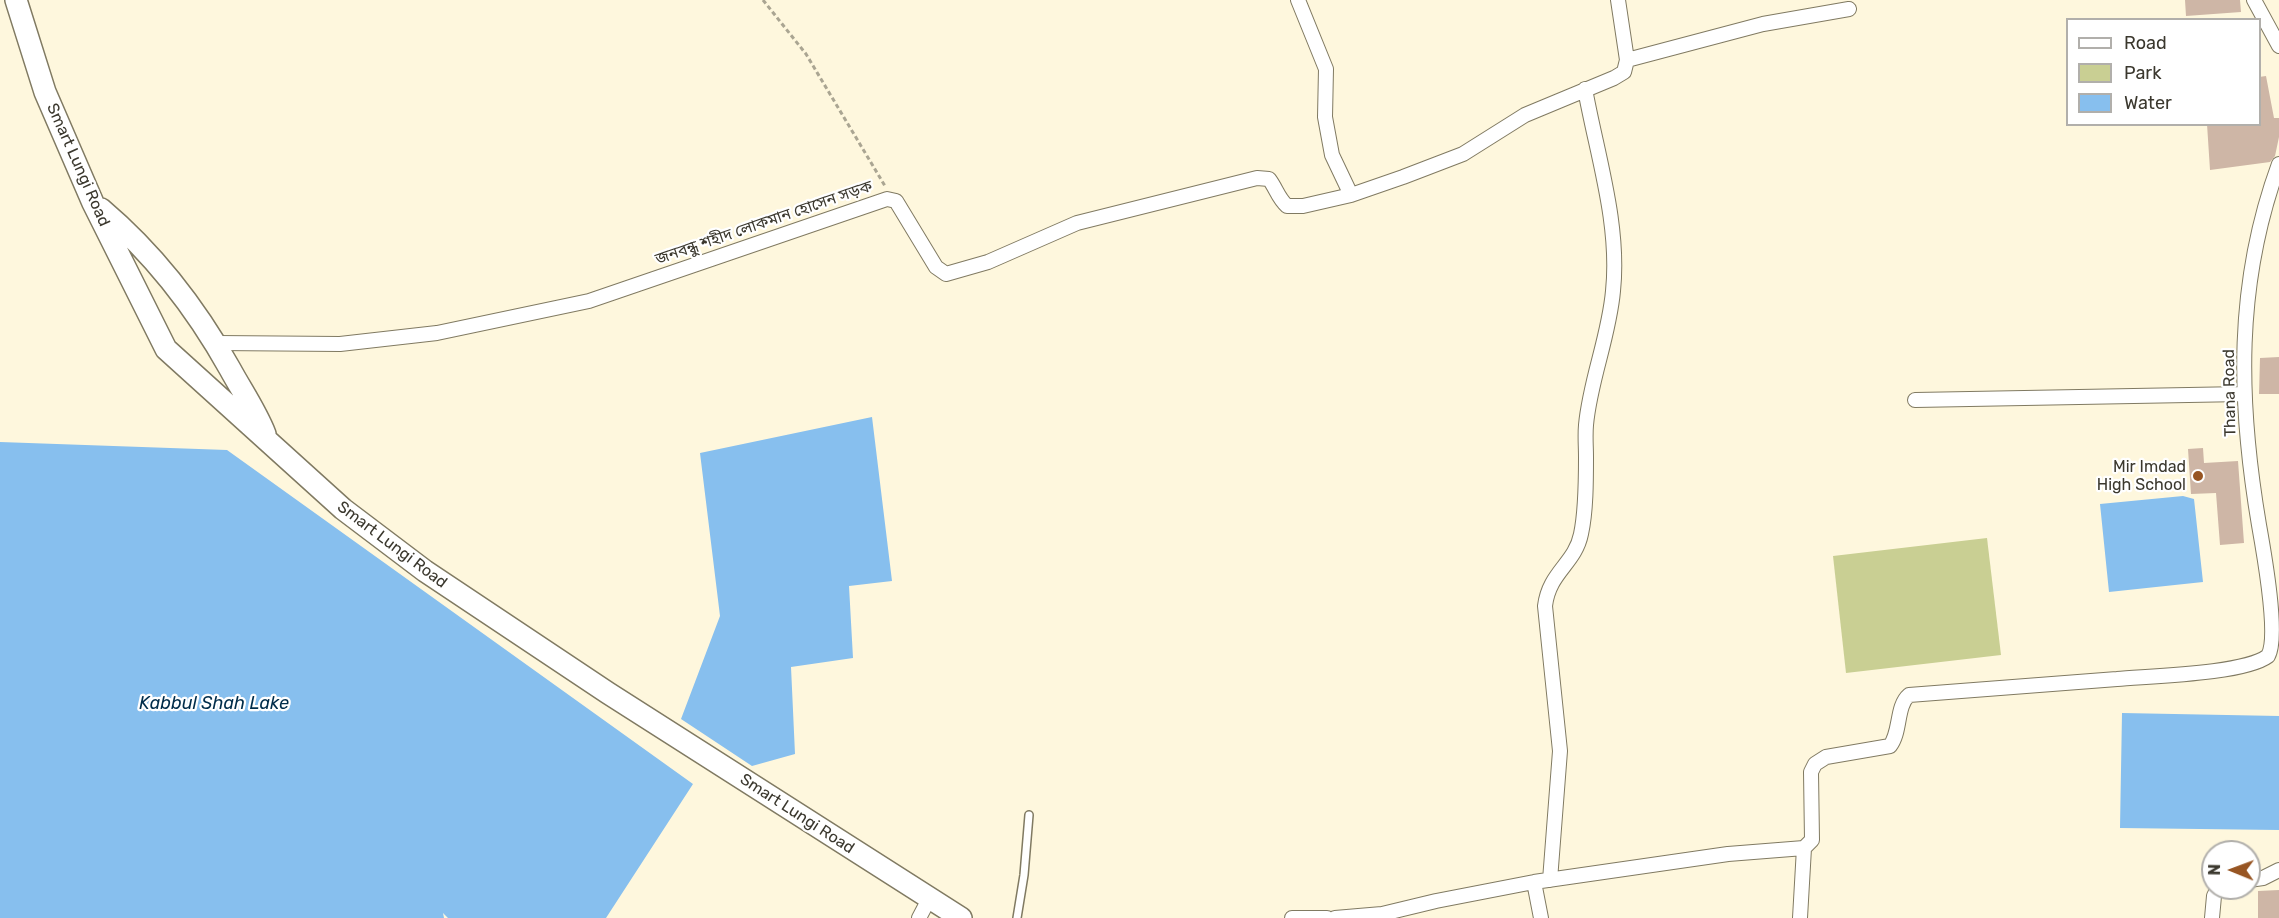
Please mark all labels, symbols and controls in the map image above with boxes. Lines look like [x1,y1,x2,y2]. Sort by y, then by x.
legend [2066,18,2261,126]
text: Road [2124,32,2167,54]
text: Park [2124,62,2161,84]
text: Water [2124,92,2172,114]
street label: Smart Lungi Road [42,101,114,229]
street label: জনবন্ধু শহীদ লোকমান হোসেন সড়ক [653,177,875,269]
street label: Thana Road [2220,349,2240,437]
place label: Mir Imdad High School [2097,457,2186,495]
marker: Mir Imdad High School [2191,469,2205,483]
street label: Smart Lungi Road [333,497,451,593]
water label: Kabbul Shah Lake [139,693,289,715]
street label: Smart Lungi Road [736,770,858,858]
north arrow [2201,840,2261,900]
text: N [2205,864,2224,876]

